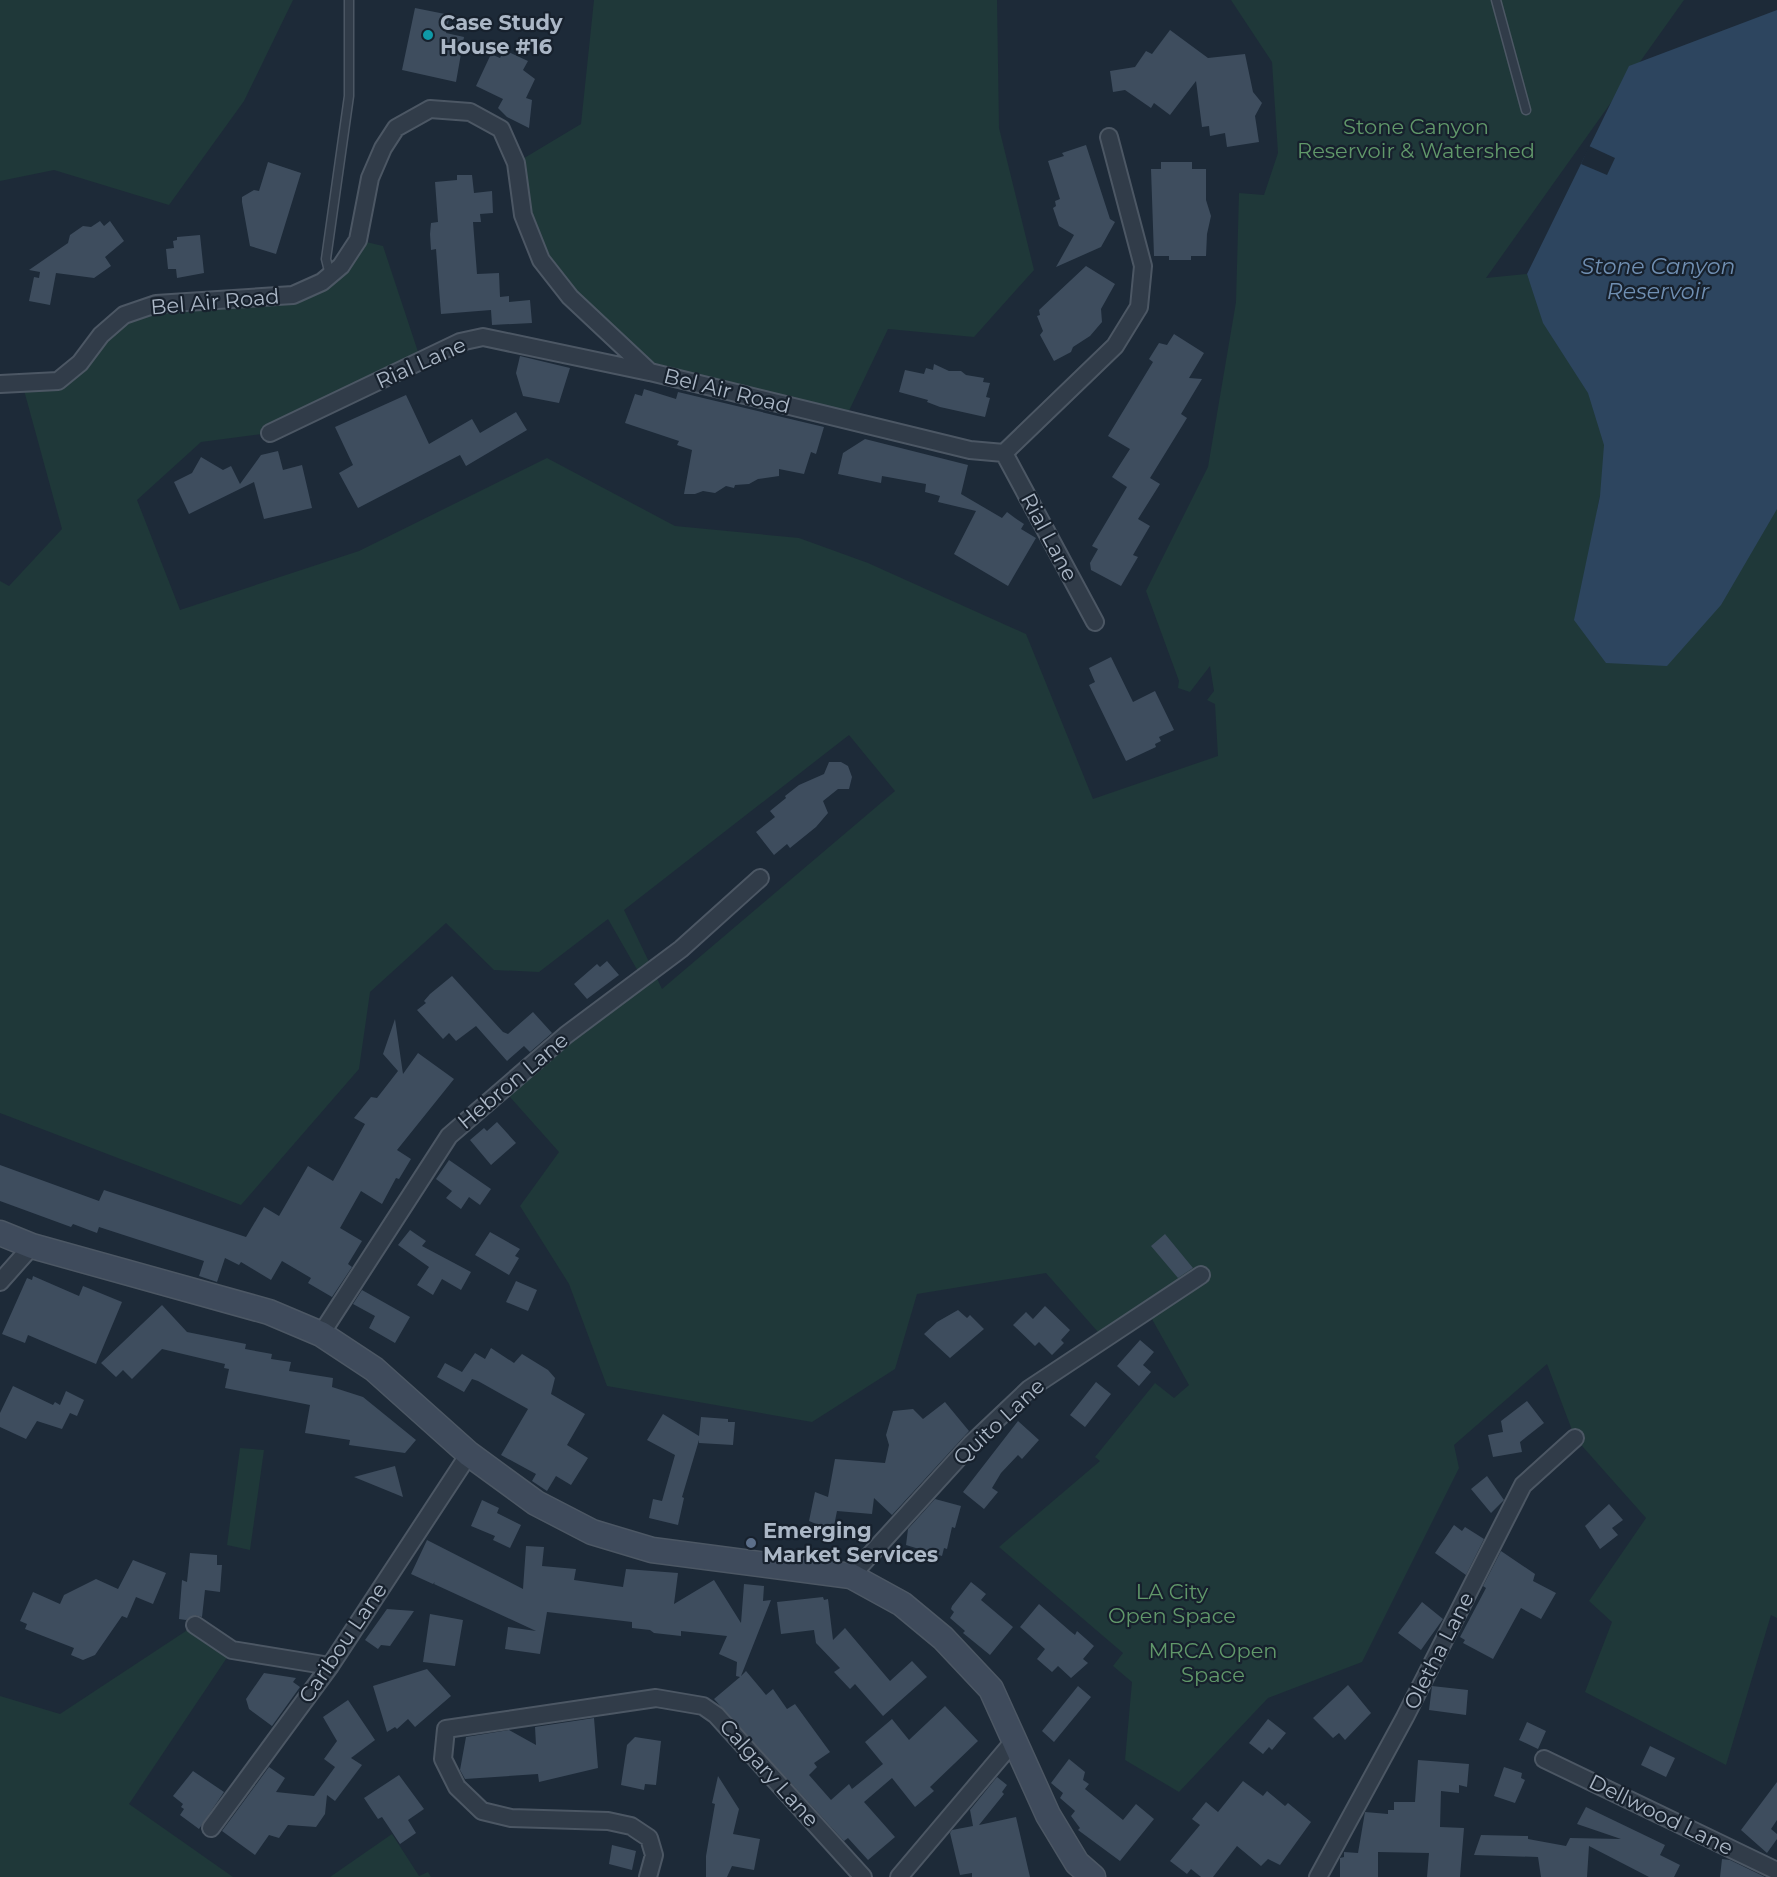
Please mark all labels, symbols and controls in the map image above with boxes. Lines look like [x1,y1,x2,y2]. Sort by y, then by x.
place label: Case Study House #16 [440,10,563,59]
marker: Case Study House #16 [421,28,435,42]
park label: Stone Canyon Reservoir & Watershed [1297,114,1535,163]
water label: Stone Canyon Reservoir [1581,253,1735,305]
street label: Bel Air Road [150,283,280,320]
street label: Rial Lane [372,332,470,393]
street label: Bel Air Road [661,363,793,418]
street label: Rial Lane [1016,489,1083,585]
street label: Hebron Lane [452,1027,573,1134]
street label: Quito Lane [948,1373,1049,1470]
place label: Emerging Market Services [763,1518,938,1567]
marker: Emerging Market Services [744,1536,758,1550]
street label: Caribou Lane [293,1578,392,1708]
park label: LA City Open Space [1108,1579,1236,1628]
street label: Oletha Lane [1398,1588,1479,1714]
park label: MRCA Open Space [1148,1638,1278,1687]
street label: Calgary Lane [714,1714,824,1832]
street label: Dellwood Lane [1585,1769,1737,1860]

